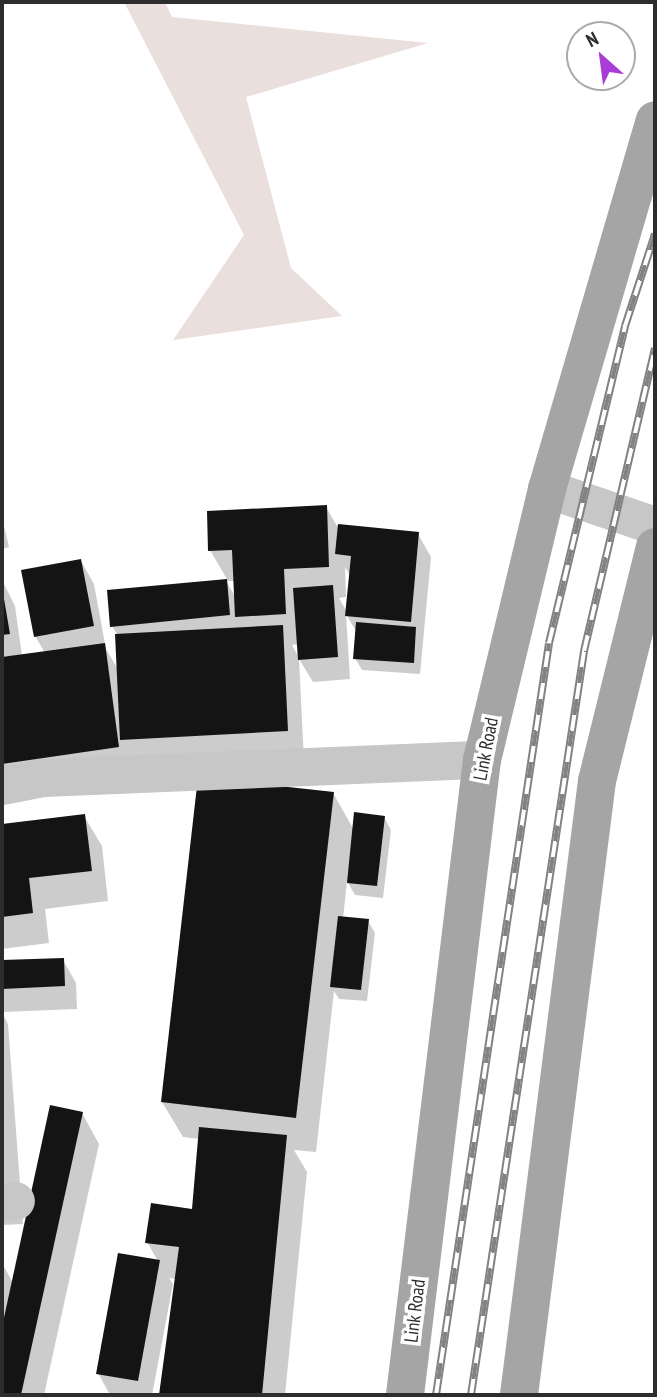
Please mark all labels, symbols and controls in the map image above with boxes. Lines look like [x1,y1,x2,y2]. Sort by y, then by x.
north arrow [566,21,636,91]
text: N [582,26,602,52]
street label: Link Road [469,715,503,783]
street label: Link Road [400,1278,430,1344]

